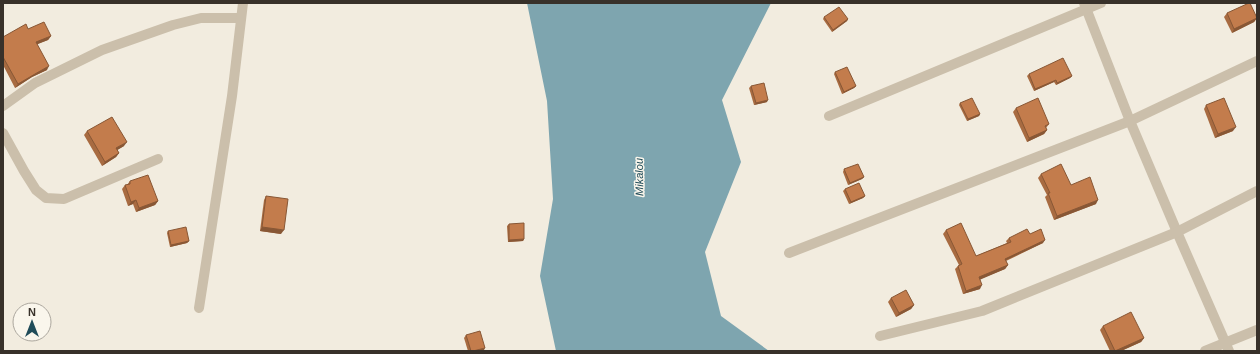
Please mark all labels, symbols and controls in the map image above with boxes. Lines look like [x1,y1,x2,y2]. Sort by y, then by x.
water label: Mikalou [633,158,645,196]
north arrow [12,302,52,342]
text: N [28,306,36,318]

